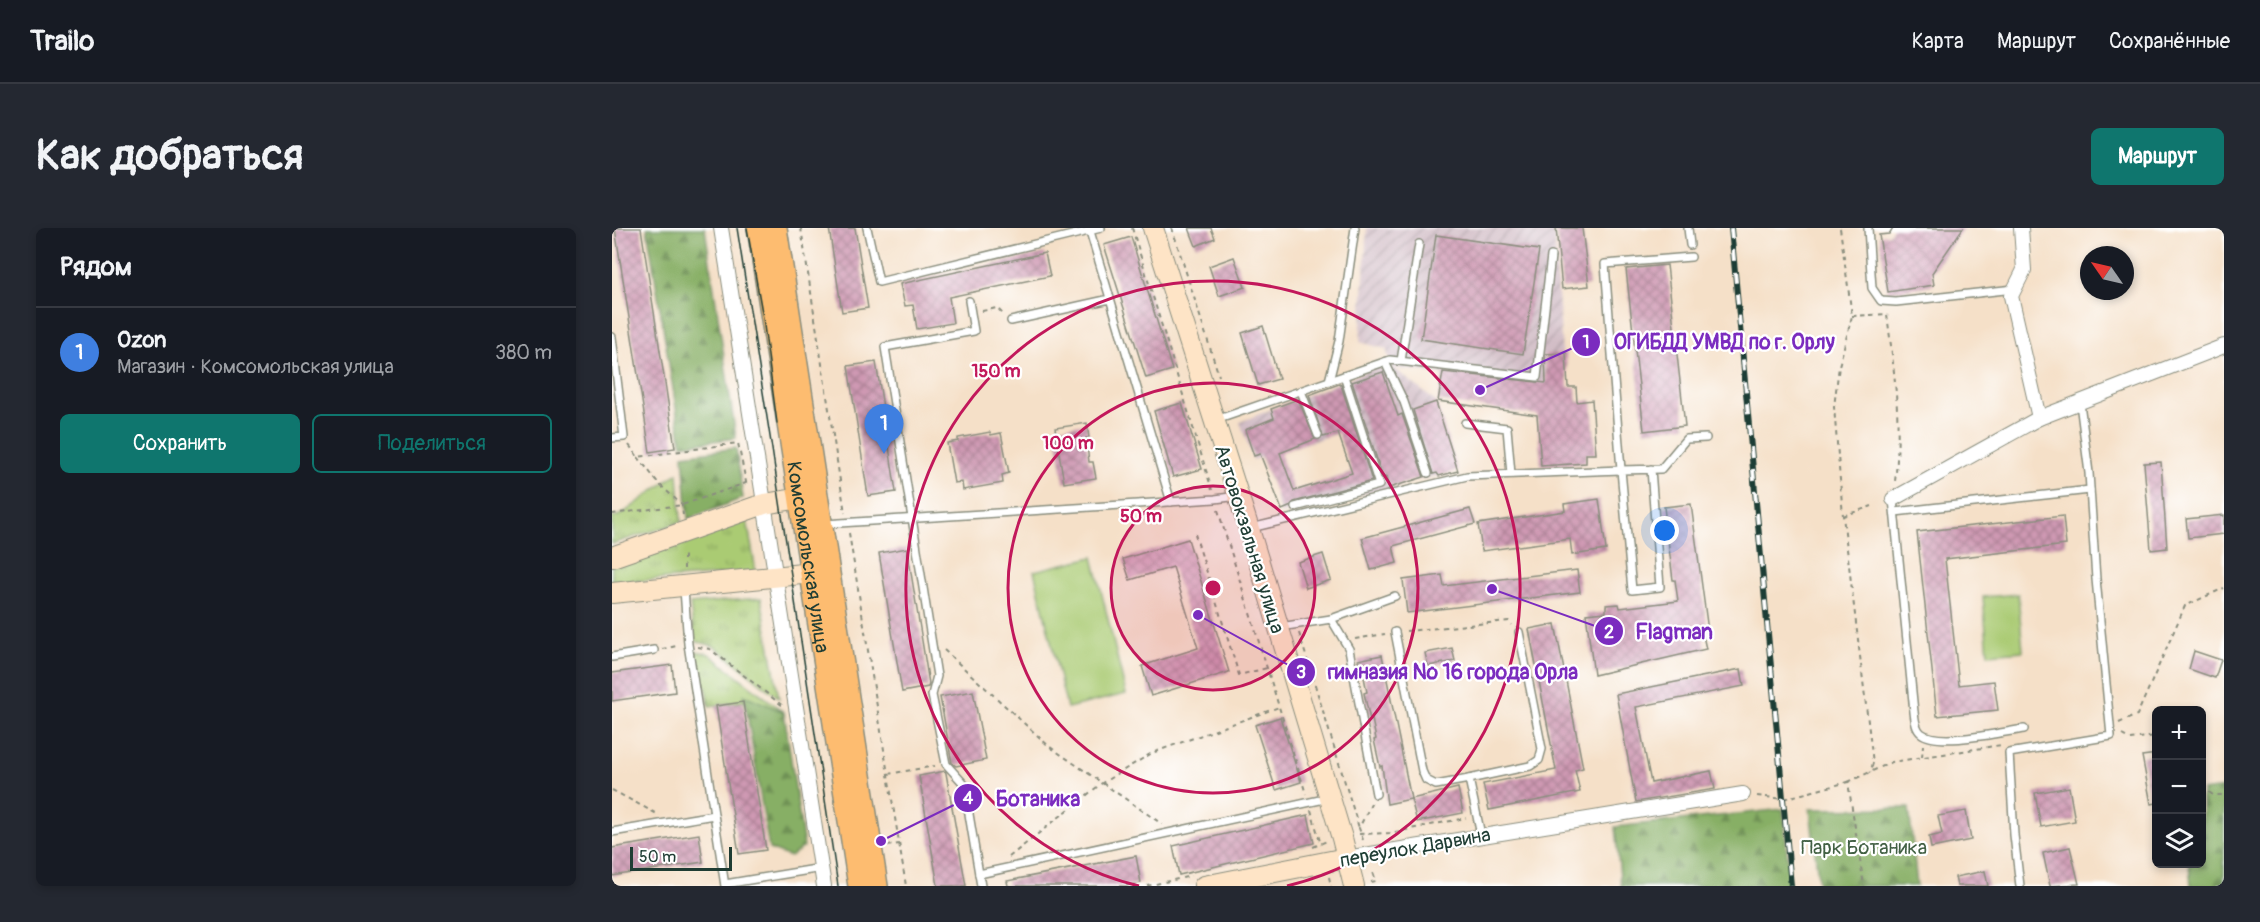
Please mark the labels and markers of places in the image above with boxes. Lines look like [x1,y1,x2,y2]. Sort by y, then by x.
callout: ОГИБДД УМВД по г. Орлу [1571,323,1847,362]
pin: 1 [864,404,904,454]
centre of rings [1203,578,1223,598]
callout: Flagman [1594,612,1725,651]
callout: гимназия № 16 города Орла [1286,652,1590,691]
callout: Ботаника [953,779,1092,818]

